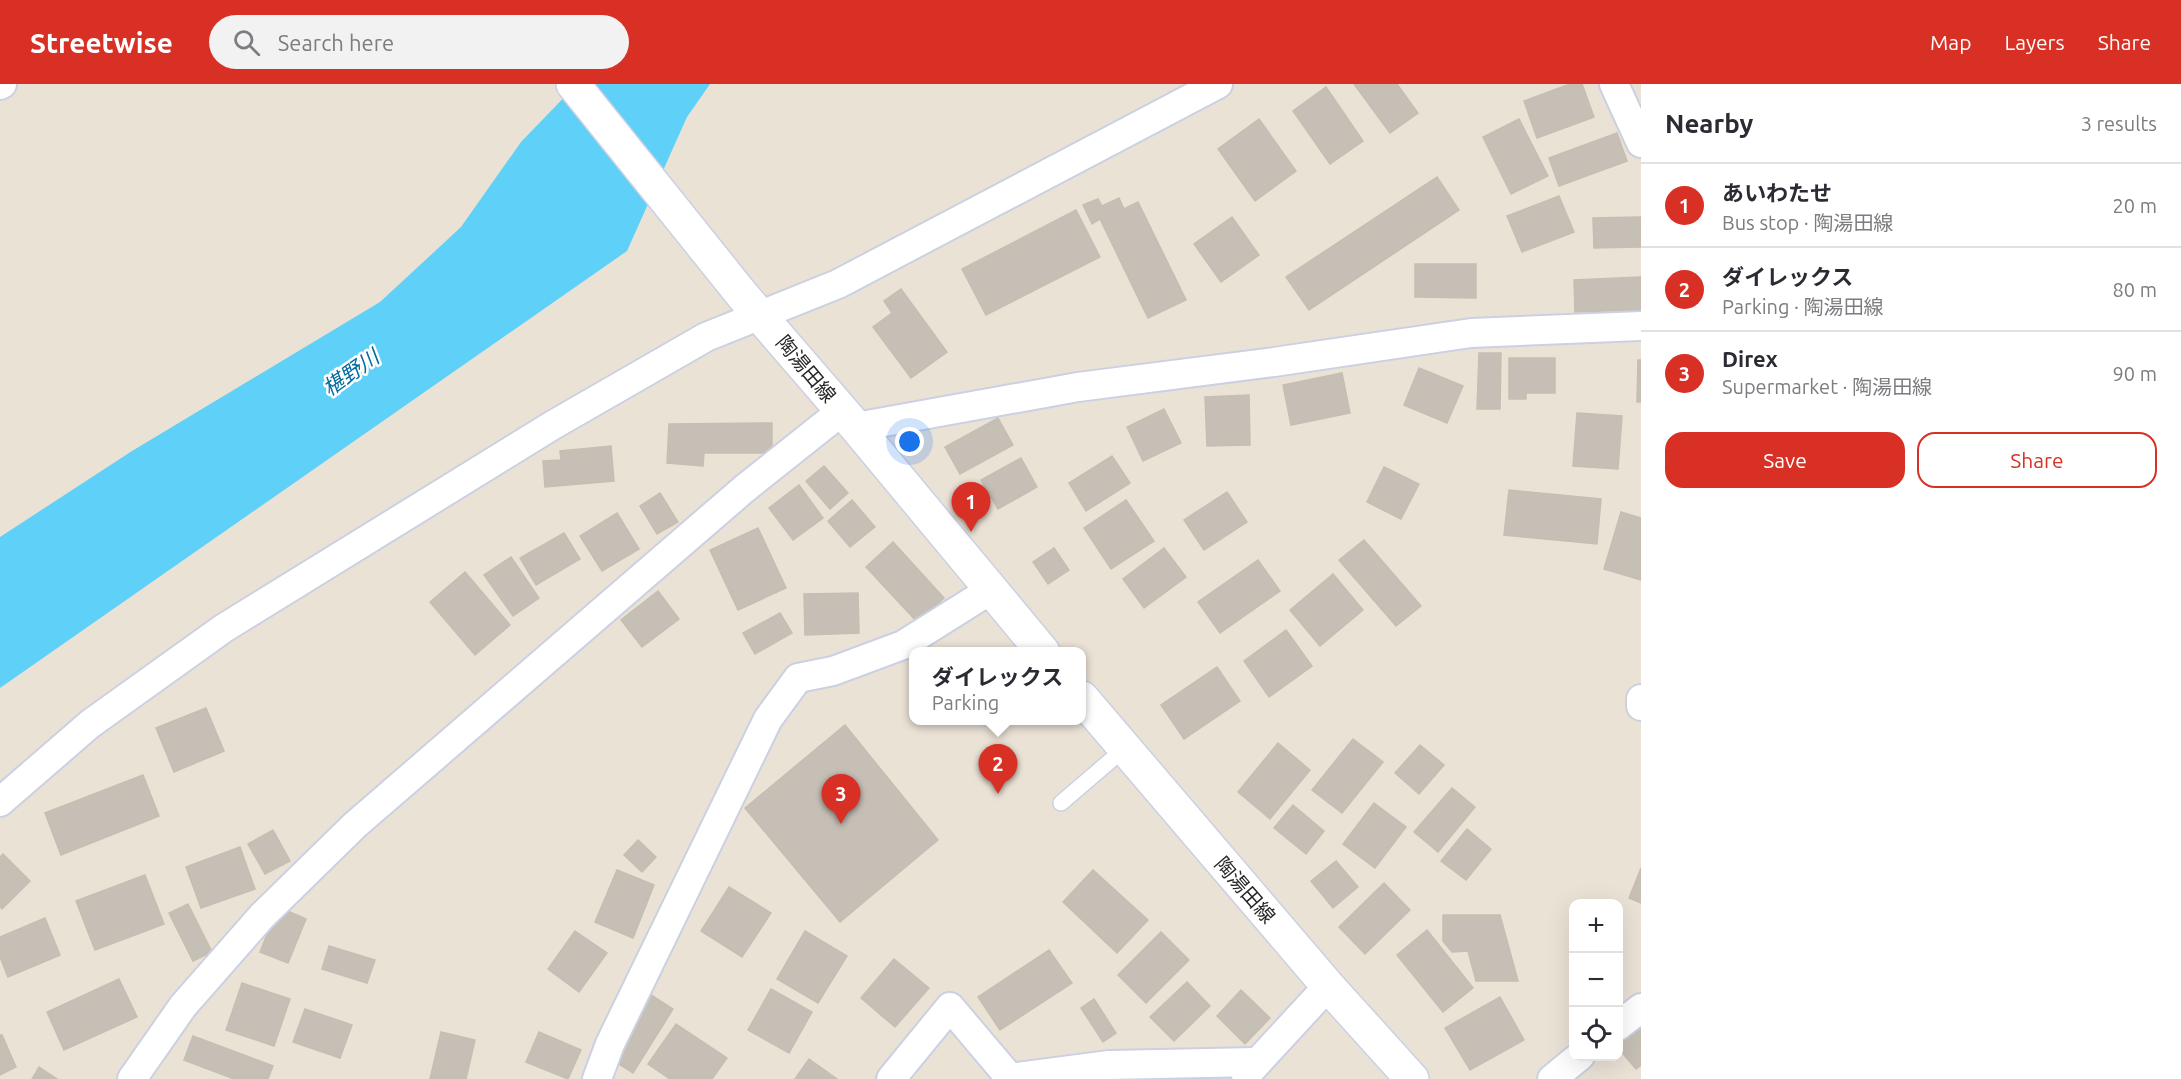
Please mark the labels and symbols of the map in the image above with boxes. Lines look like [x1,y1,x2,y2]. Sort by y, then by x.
street label: 陶湯田線 [772,331,841,407]
water label: 椹野川 [318,343,385,400]
your location [895,427,924,456]
pin: 1 [952,482,990,532]
pin: 2 [978,744,1018,794]
pin: 3 [822,774,860,824]
street label: 陶湯田線 [1210,852,1280,927]

